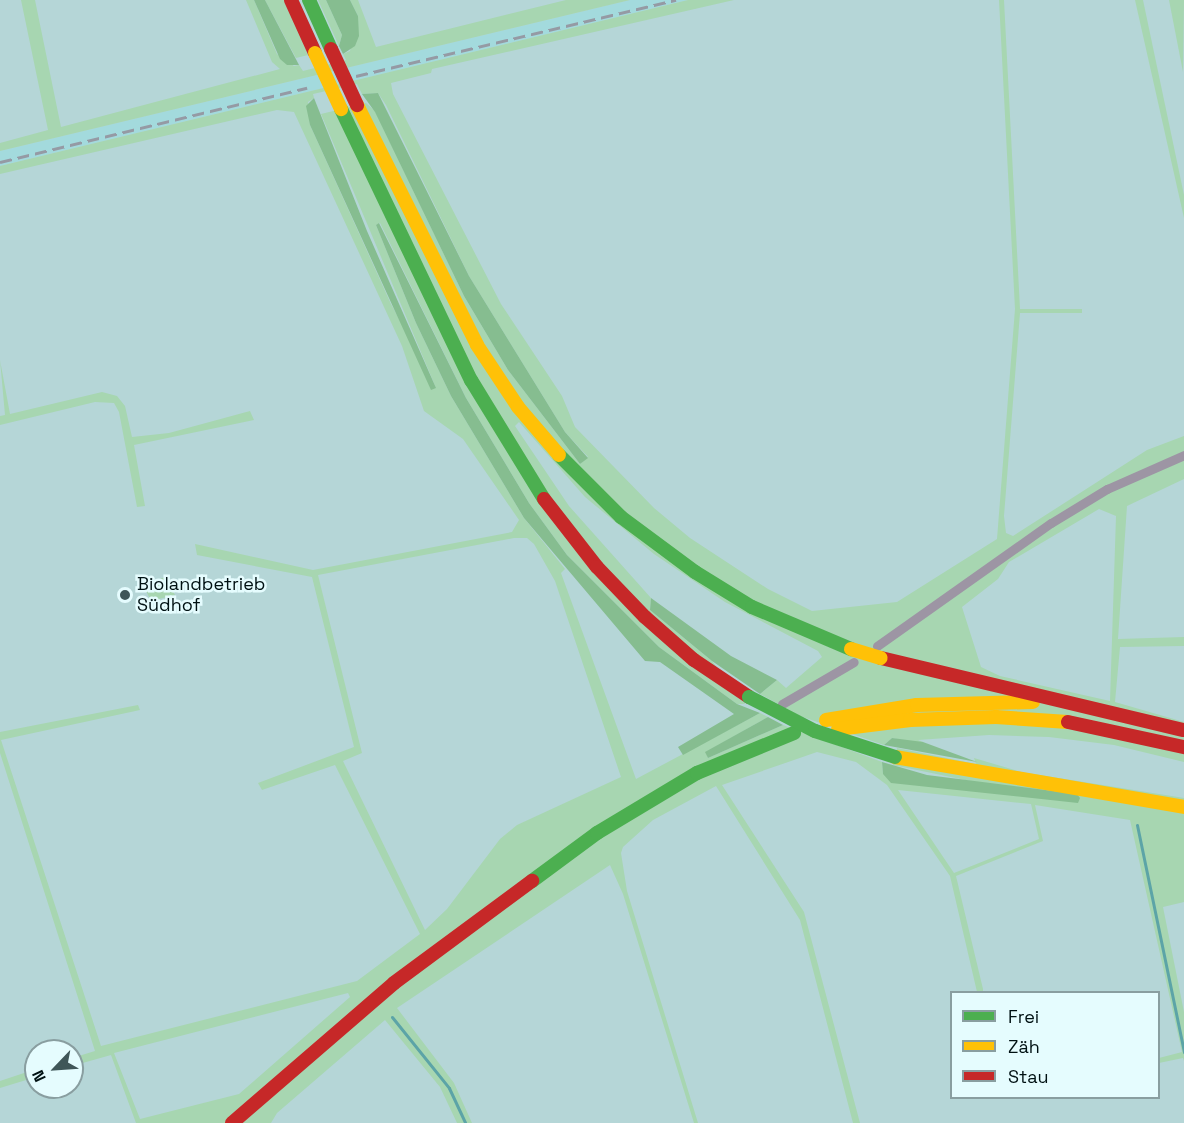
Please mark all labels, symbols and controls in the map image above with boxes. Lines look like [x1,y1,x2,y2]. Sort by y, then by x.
place label: Biolandbetrieb Südhof [137,574,265,616]
marker: Biolandbetrieb Südhof [118,588,132,602]
legend [950,991,1160,1099]
text: Frei [1008,1005,1039,1028]
text: Zäh [1008,1035,1040,1058]
north arrow [24,1039,84,1099]
text: Stau [1008,1065,1048,1088]
text: N [27,1067,51,1085]

